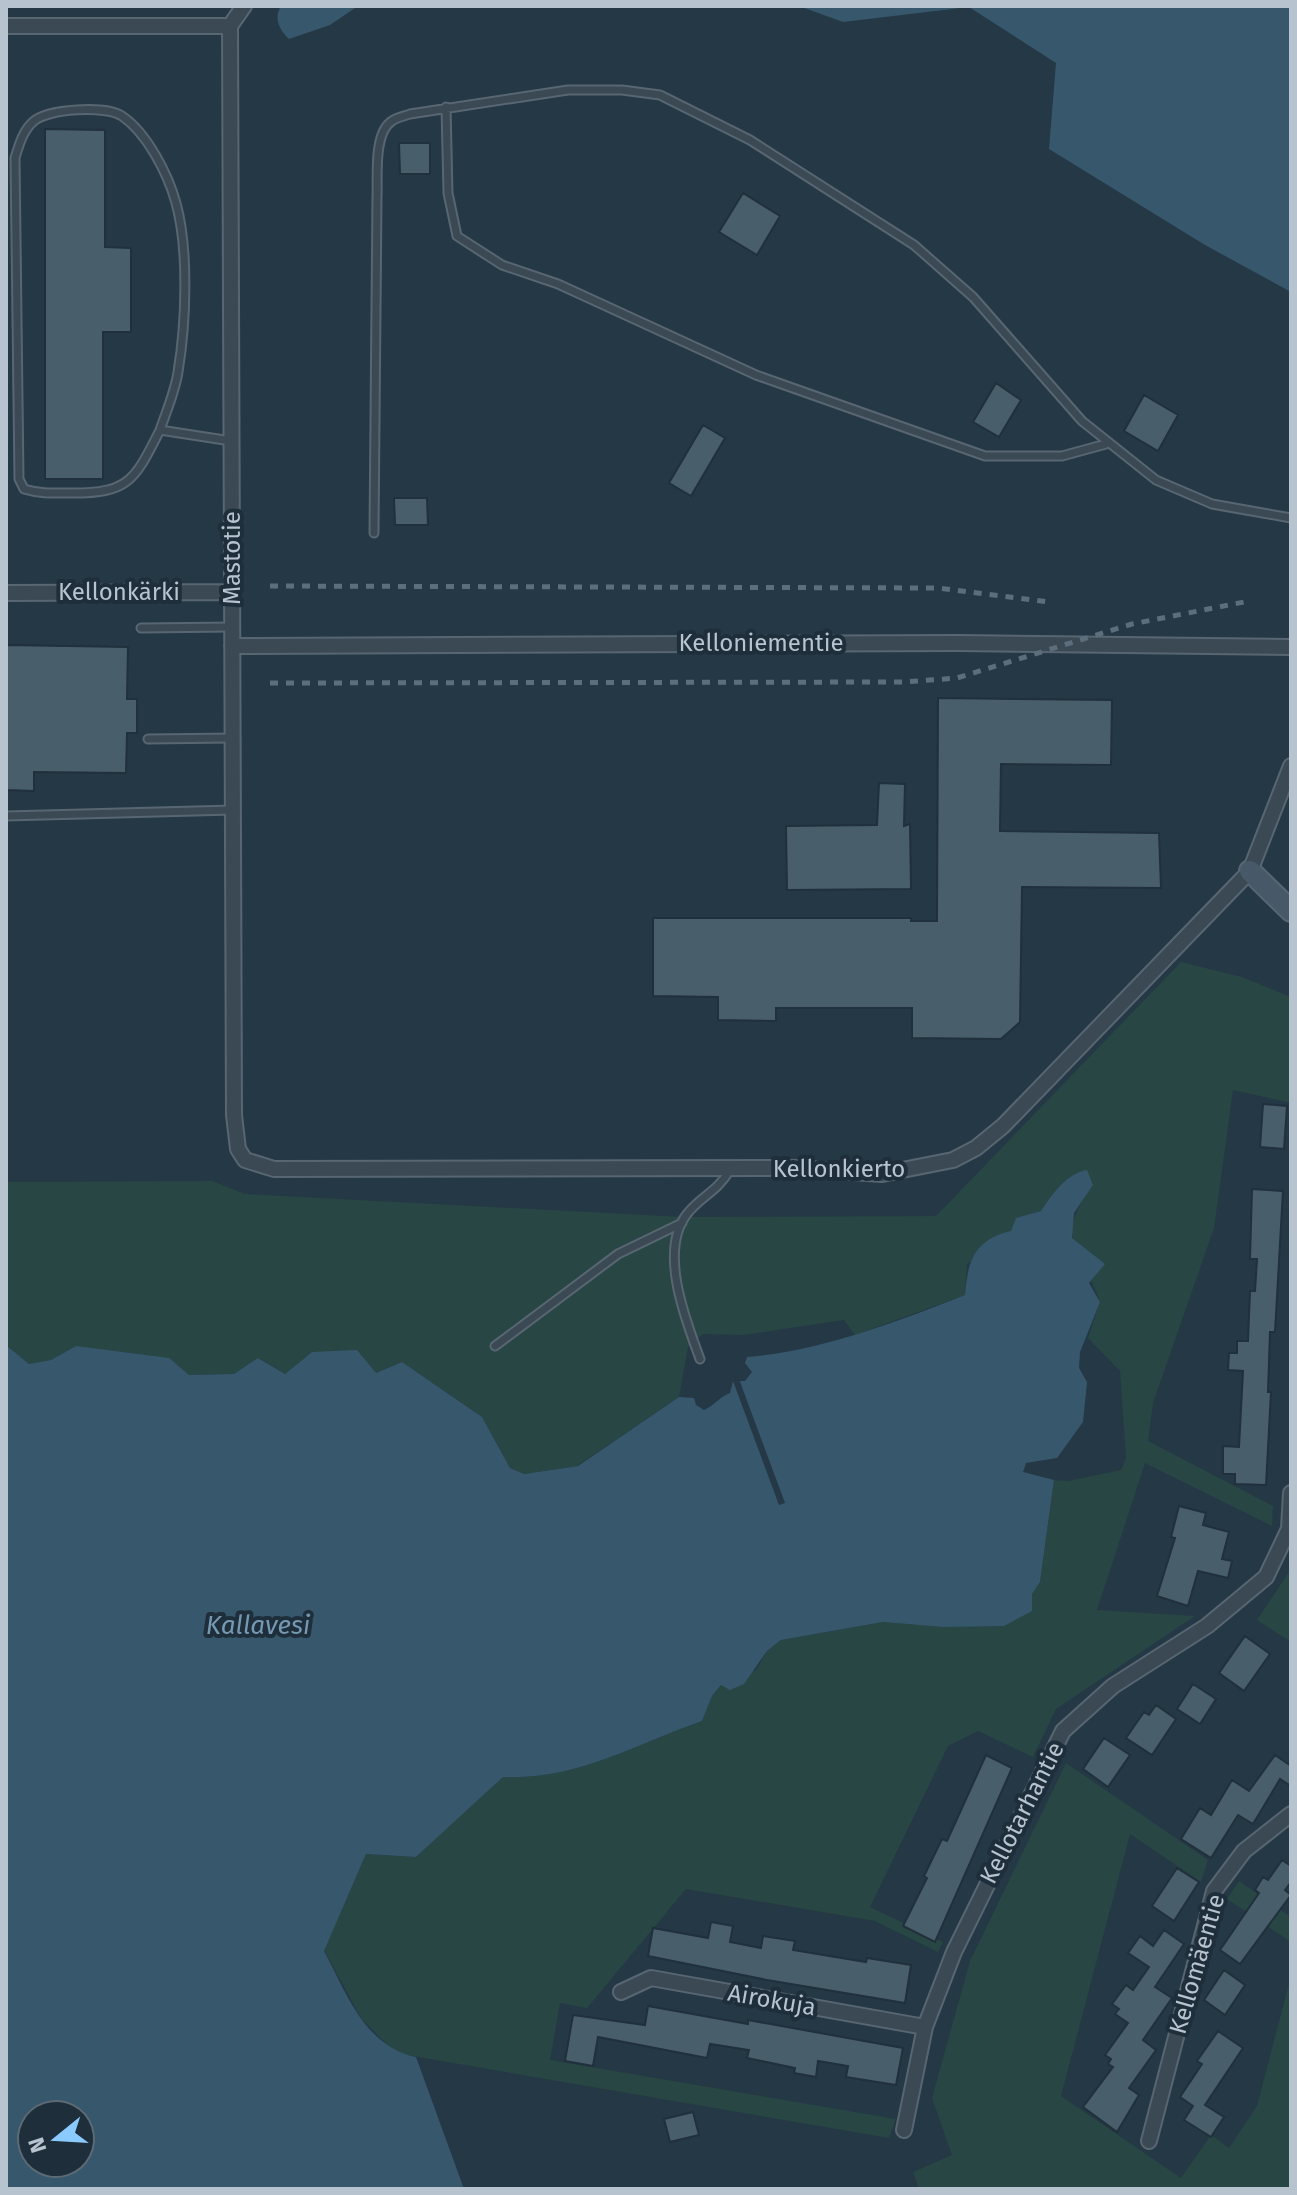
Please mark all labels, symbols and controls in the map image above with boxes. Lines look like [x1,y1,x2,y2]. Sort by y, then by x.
street label: Mastotie [218,511,246,605]
street label: Kellonkärki [58,578,180,606]
street label: Kelloniementie [679,629,843,657]
street label: Kellonkierto [773,1155,905,1183]
water label: Kallavesi [206,1610,310,1641]
street label: Kellotarhantie [974,1737,1070,1889]
street label: Kellomäentie [1164,1891,1230,2037]
street label: Airokuja [726,1978,818,2022]
north arrow [16,2099,96,2179]
text: N [22,2134,53,2156]

